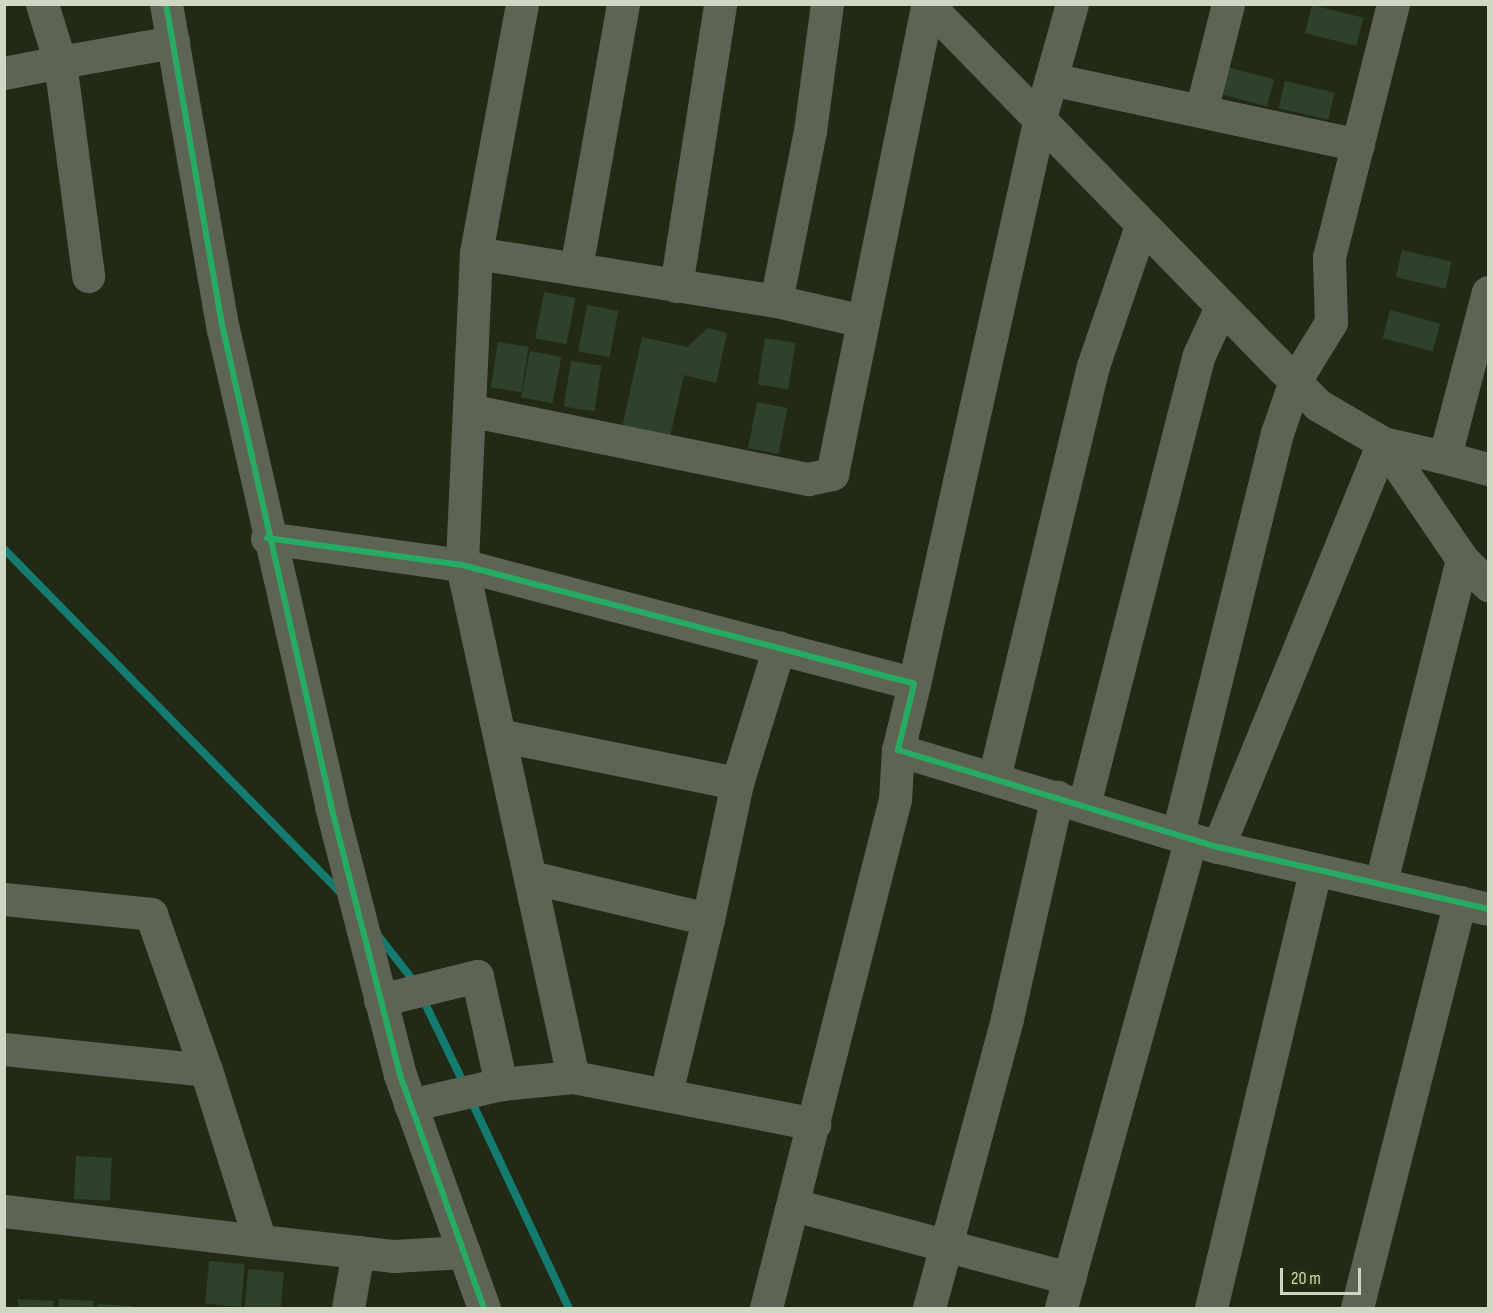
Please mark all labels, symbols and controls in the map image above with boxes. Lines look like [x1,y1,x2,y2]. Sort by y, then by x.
scale bar [1283,1256,1364,1294]
text: 20 m [1291,1268,1321,1289]

